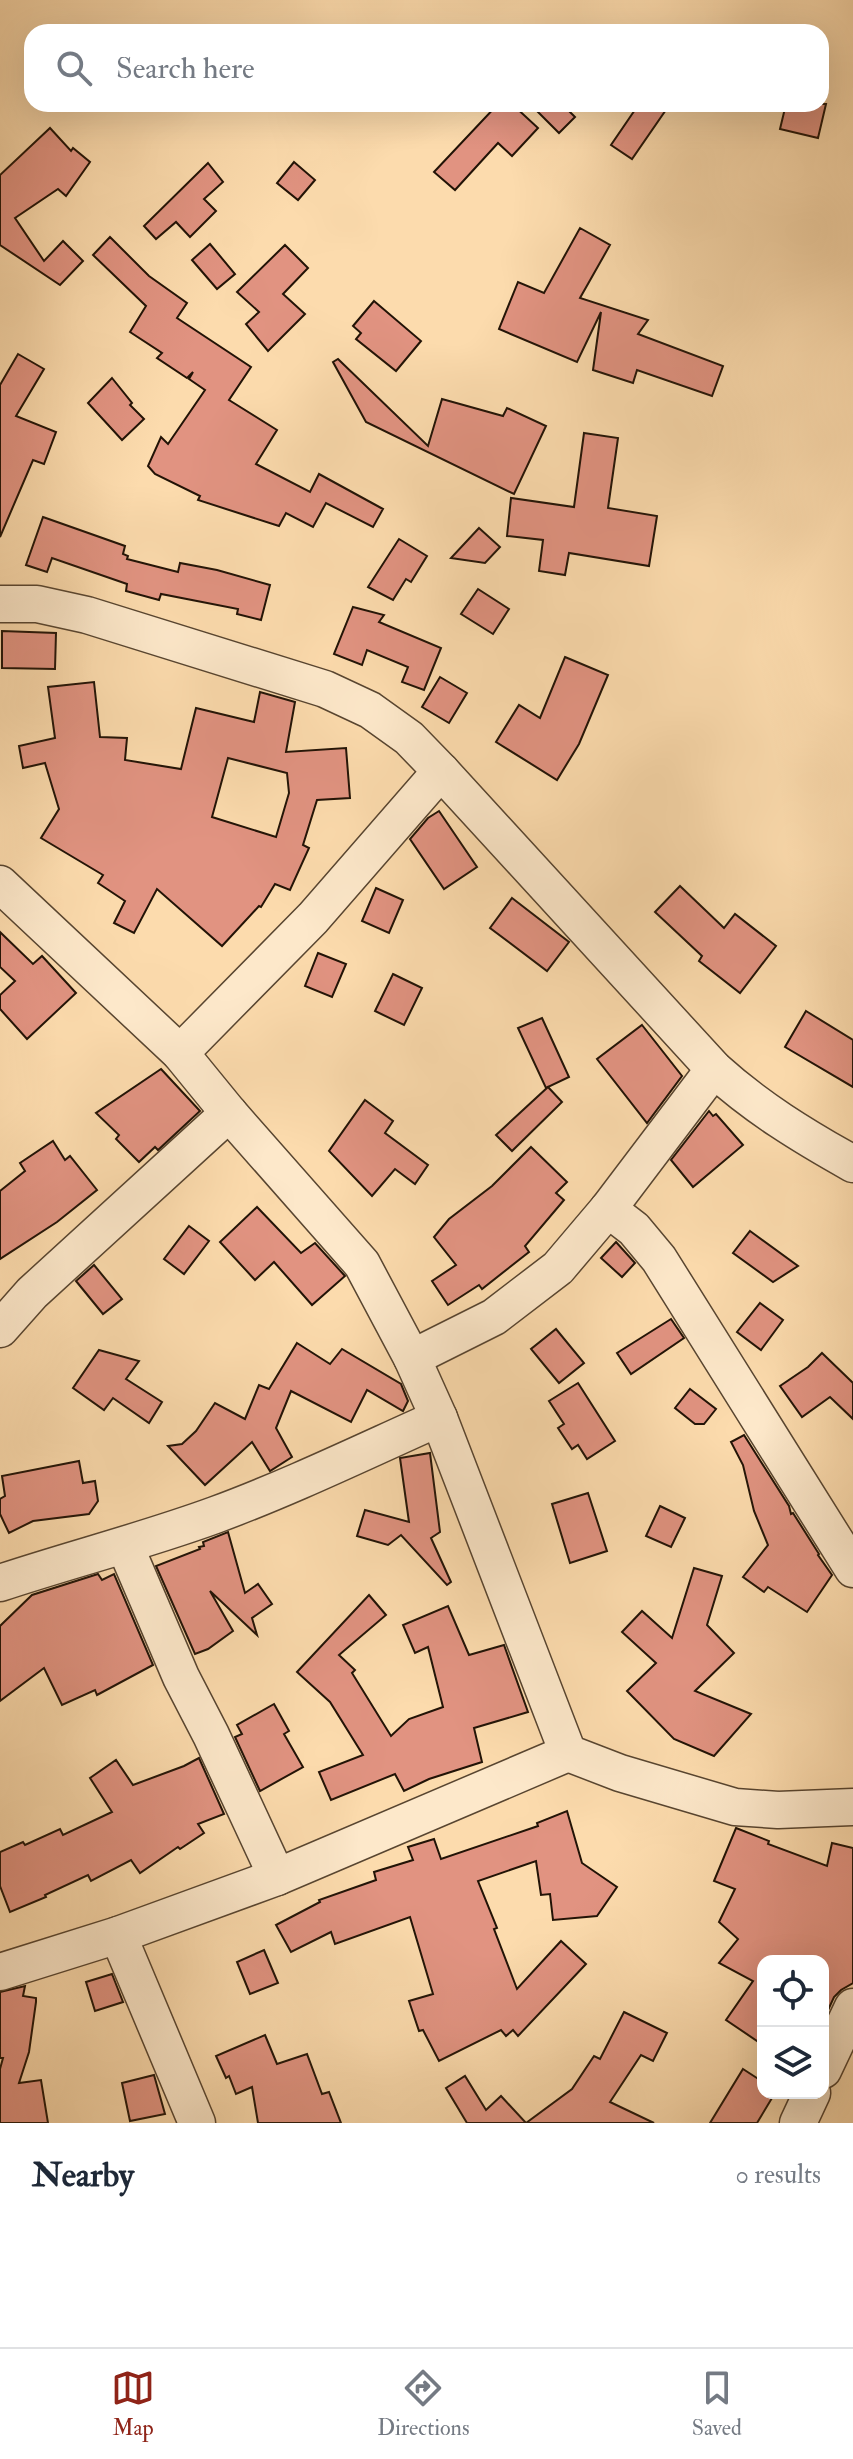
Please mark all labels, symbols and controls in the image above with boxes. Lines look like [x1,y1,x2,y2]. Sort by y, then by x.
search box [24,24,829,112]
icon: search [52,46,96,90]
text: Search here [116,50,255,87]
map controls [757,1955,829,2099]
button: locate [757,1955,829,2027]
button: layers [757,2027,829,2099]
text: Nearby [32,2154,134,2197]
text: 0 results [736,2159,821,2191]
tab: Map [111,2366,155,2442]
tab: Directions [377,2366,470,2442]
tab: Saved [692,2366,742,2442]

